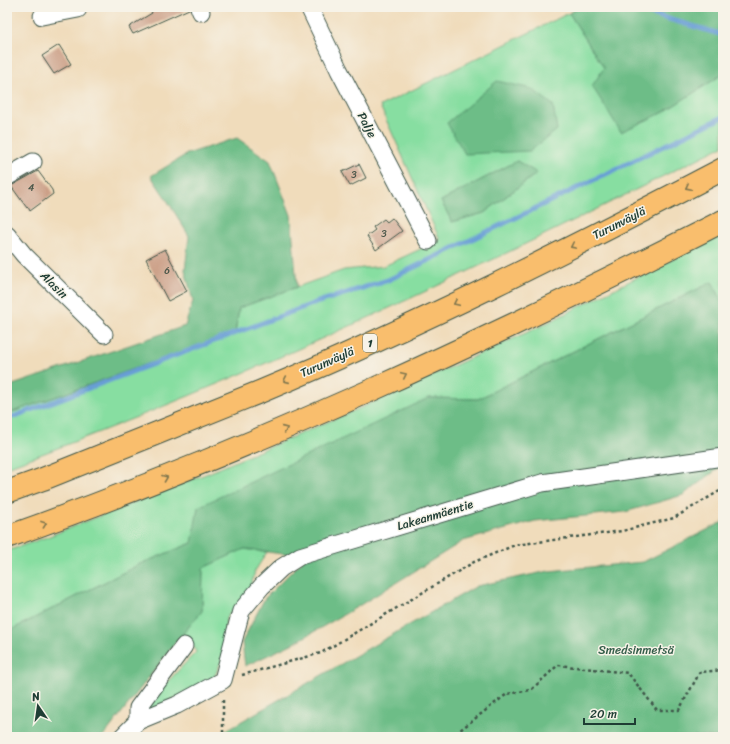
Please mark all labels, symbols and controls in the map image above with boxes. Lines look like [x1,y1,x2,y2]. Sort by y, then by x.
street label: Palje [351,108,383,142]
house number: 3 [351,166,357,184]
house number: 4 [28,179,34,197]
one-way arrow [685,183,693,190]
street label: Turunväylä [589,200,650,246]
house number: 3 [381,225,387,243]
one-way arrow [569,241,577,249]
house number: 6 [164,262,170,280]
street label: Alasin [34,265,74,305]
one-way arrow [452,298,460,306]
road number: 1 [363,334,377,352]
street label: Turunväylä [296,340,358,384]
one-way arrow [400,372,407,380]
one-way arrow [283,375,291,383]
one-way arrow [282,425,289,433]
one-way arrow [162,475,169,483]
street label: Lakeanmäentie [394,493,476,537]
one-way arrow [40,521,47,529]
park label: Smedsinmetsä [598,639,675,661]
north arrow [18,686,58,726]
text: N [29,687,42,707]
scale bar [584,700,635,726]
text: 20 m [590,703,617,725]

